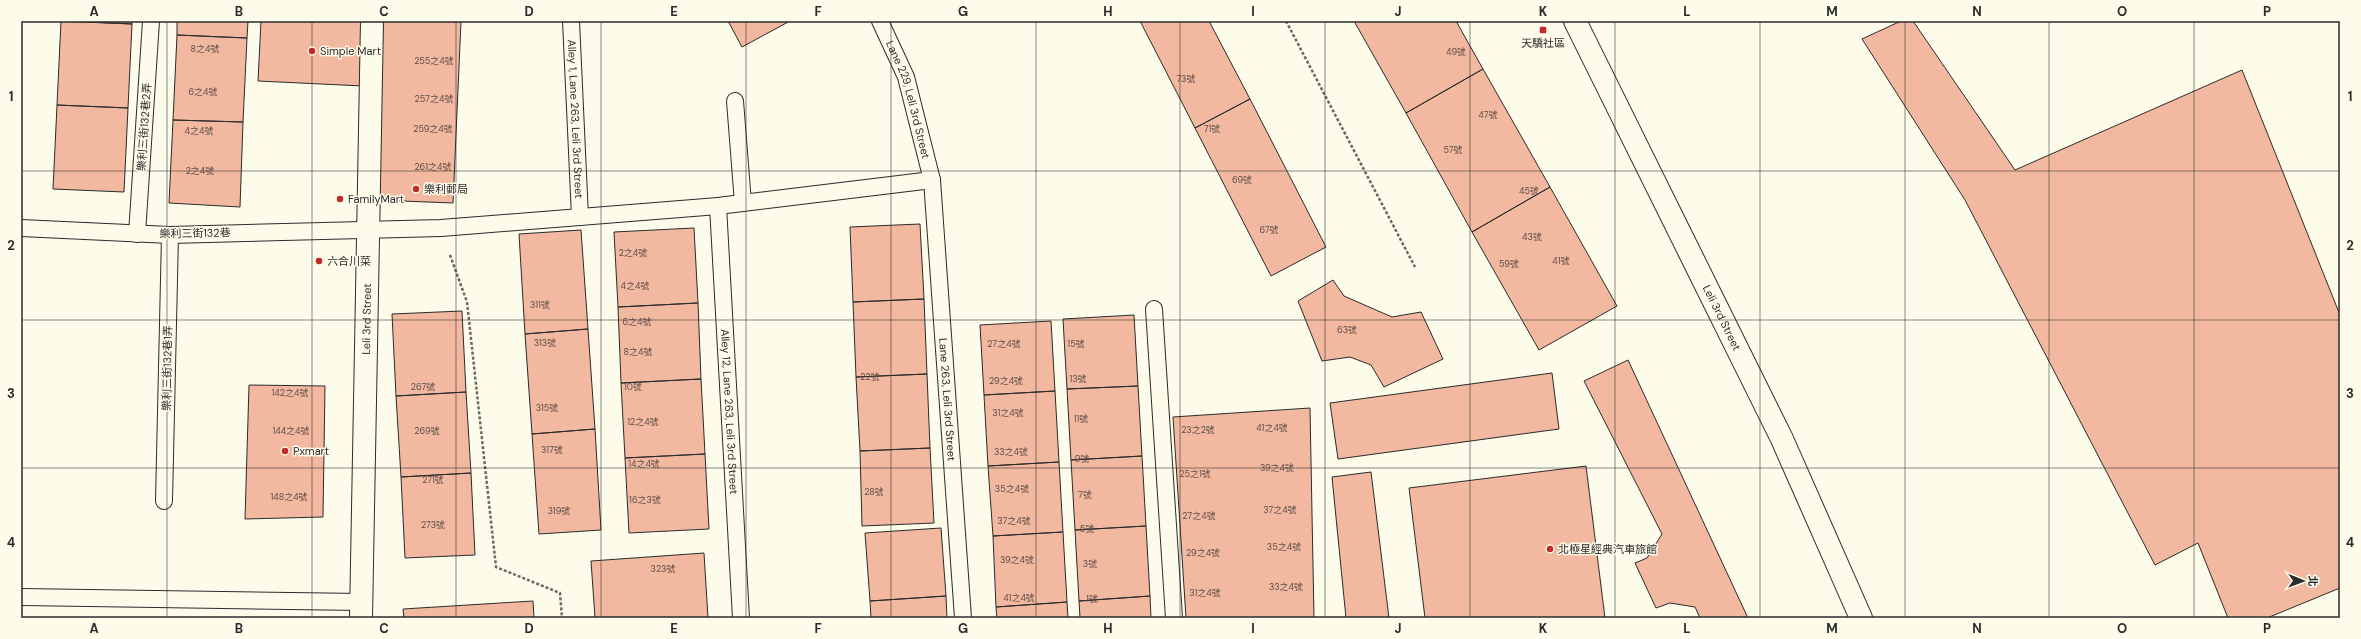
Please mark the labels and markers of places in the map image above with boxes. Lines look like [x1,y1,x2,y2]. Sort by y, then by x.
marker: 天驕社區 [1538,25,1548,35]
place label: 天驕社區 [1521,36,1565,50]
place label: Simple Mart [320,44,381,58]
marker: Simple Mart [307,46,317,56]
place label: 樂利郵局 [424,182,468,196]
marker: 樂利郵局 [411,184,421,194]
place label: FamilyMart [348,192,404,206]
marker: FamilyMart [335,194,345,204]
place label: 六合川菜 [327,254,371,268]
marker: 六合川菜 [314,256,324,266]
place label: Pxmart [293,444,329,458]
marker: Pxmart [280,446,290,456]
place label: 北極星經典汽車旅館 [1558,542,1657,556]
marker: 北極星經典汽車旅館 [1545,544,1555,554]

